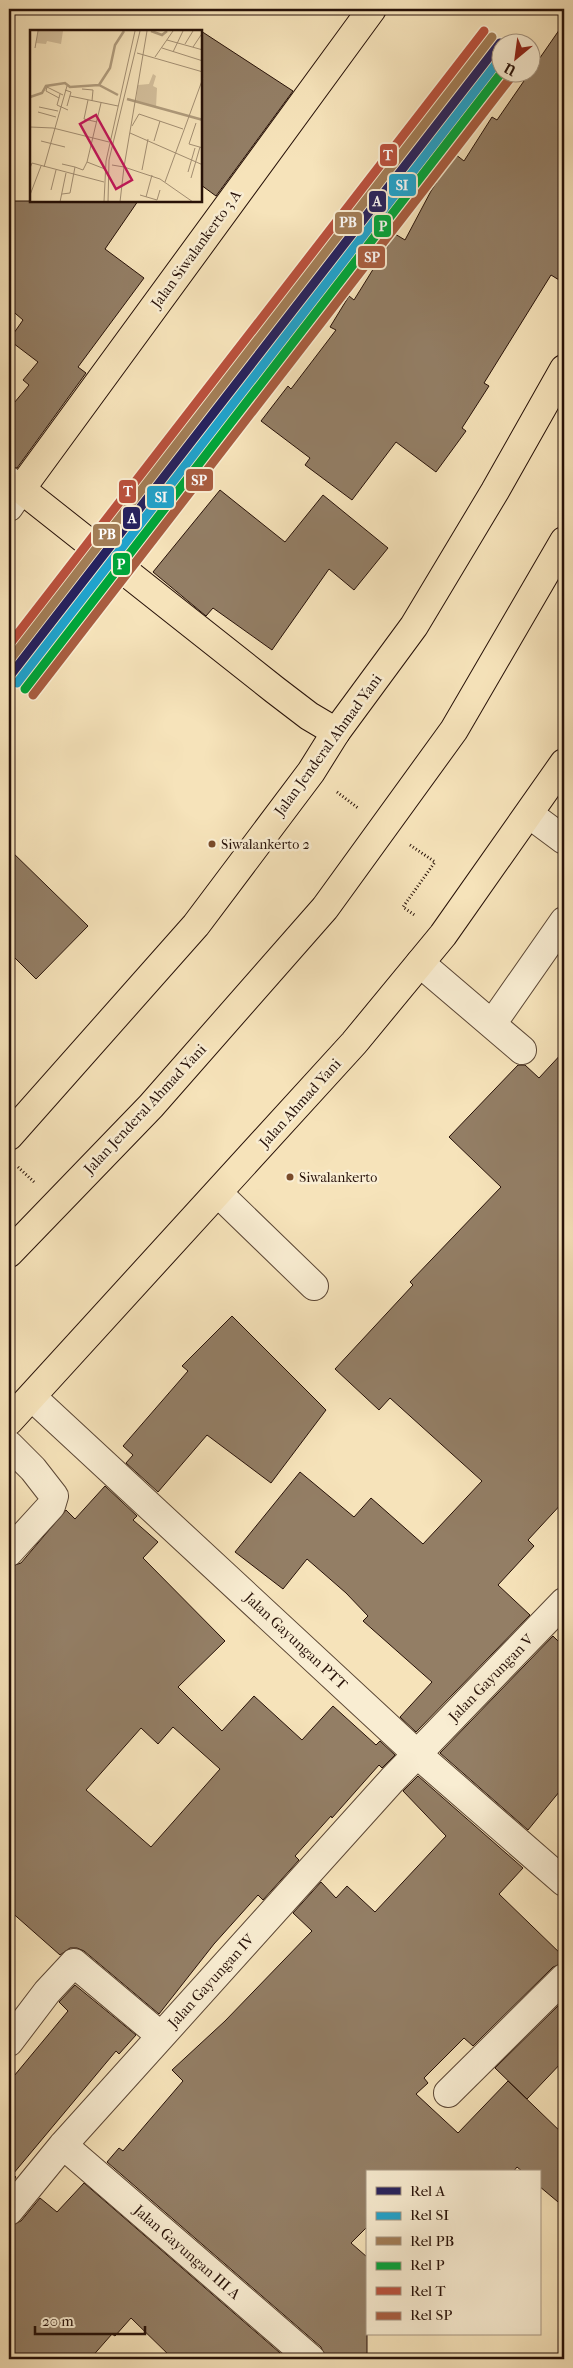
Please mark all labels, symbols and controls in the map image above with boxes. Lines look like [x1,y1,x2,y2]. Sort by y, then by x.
inset map [30,30,202,202]
north arrow [490,32,540,82]
text: U [501,59,520,79]
line badge: T [379,143,398,167]
text: T [382,147,393,164]
line badge: SI [388,173,417,197]
text: SI [396,177,409,194]
street label: Jalan Siwalankerto 3 A [147,186,245,312]
line badge: A [368,190,387,213]
text: A [371,193,382,210]
line badge: PB [334,211,363,235]
text: PB [339,214,357,231]
line badge: P [373,214,392,238]
text: P [379,218,388,235]
line badge: SP [357,245,386,269]
text: SP [364,249,380,266]
line badge: SP [185,468,214,492]
text: SP [191,472,207,489]
line badge: T [118,479,137,504]
text: T [122,483,133,500]
line badge: SI [146,485,175,509]
text: SI [155,489,168,506]
line badge: A [122,506,141,530]
text: A [126,510,137,527]
line badge: PB [92,523,121,547]
text: PB [98,526,116,543]
line badge: P [112,552,131,576]
text: P [117,556,126,573]
street label: Jalan Jenderal Ahmad Yani [270,670,386,820]
place label: Siwalankerto 2 [221,836,310,853]
marker: Siwalankerto 2 [207,839,217,849]
street label: Jalan Jenderal Ahmad Yani [79,1040,210,1178]
street label: Jalan Ahmad Yani [255,1054,345,1152]
place label: Siwalankerto [299,1169,377,1186]
marker: Siwalankerto [285,1172,295,1182]
street label: Jalan Gayungan PTT [240,1588,352,1694]
street label: Jalan Gayungan V [444,1630,538,1726]
street label: Jalan Gayungan IV [163,1929,259,2032]
legend [366,2170,540,2336]
text: Rel A [410,2182,445,2200]
street label: Jalan Gayungan III A [129,2200,244,2303]
text: Rel SI [410,2206,449,2224]
text: Rel PB [410,2232,454,2250]
text: Rel P [410,2256,444,2274]
text: Rel T [410,2282,446,2300]
scale bar [35,2303,145,2335]
text: Rel SP [410,2306,452,2324]
text: 20 m [42,2312,74,2330]

